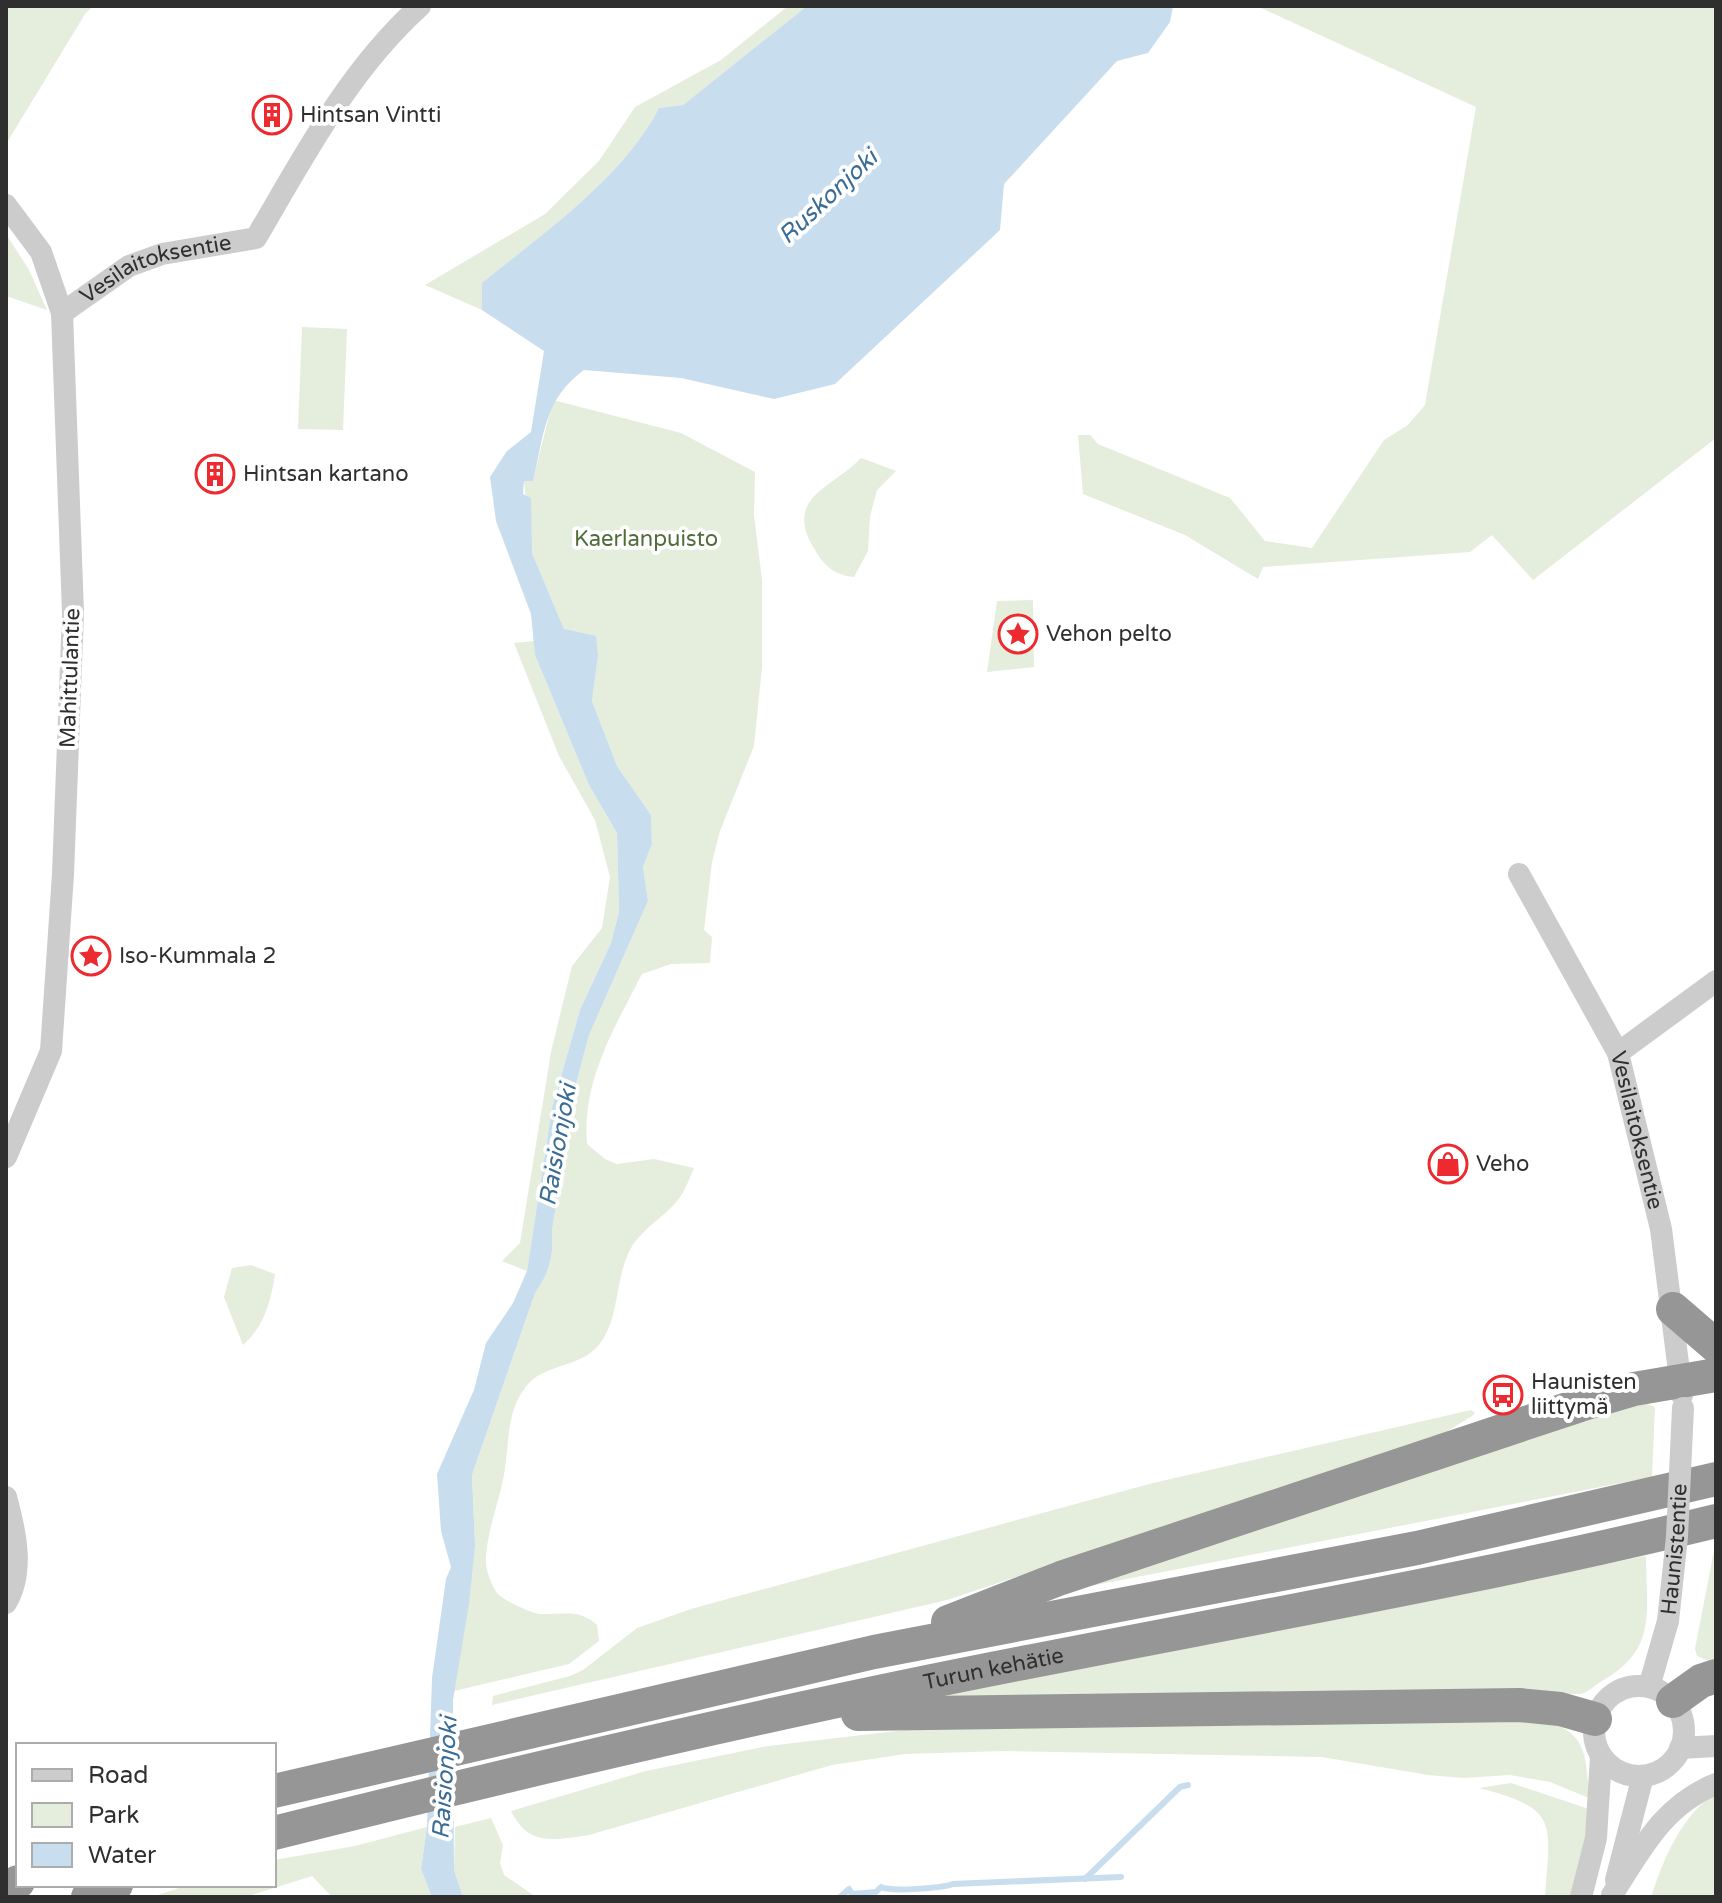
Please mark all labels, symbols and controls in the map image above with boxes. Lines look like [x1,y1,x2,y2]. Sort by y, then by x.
building icon: Hintsan Vintti [251,94,293,136]
place label: Hintsan Vintti [300,102,441,128]
water label: Ruskonjoki [772,142,886,250]
street label: Vesilaitoksentie [75,229,233,309]
building icon: Hintsan kartano [194,453,236,495]
place label: Hintsan kartano [243,461,409,487]
park label: Kaerlanpuisto [574,526,718,552]
street label: Mahittulantie [55,608,85,748]
place icon: Vehon pelto [997,613,1039,655]
place label: Vehon pelto [1046,621,1172,647]
place icon: Iso-Kummala 2 [70,935,112,977]
place label: Iso-Kummala 2 [119,943,276,969]
street label: Vesilaitoksentie [1605,1048,1669,1212]
water label: Raisionjoki [533,1079,583,1208]
shop icon: Veho [1427,1143,1469,1185]
place label: Veho [1476,1151,1529,1177]
place label: Haunisten liittymä [1531,1369,1637,1420]
bus stop icon: Haunisten liittymä [1482,1374,1524,1416]
street label: Haunistentie [1656,1483,1692,1616]
street label: Turun kehätie [921,1642,1066,1696]
water label: Raisionjoki [426,1713,464,1840]
legend [16,1743,276,1887]
text: Road [88,1761,148,1790]
text: Park [88,1801,139,1830]
text: Water [88,1841,157,1870]

